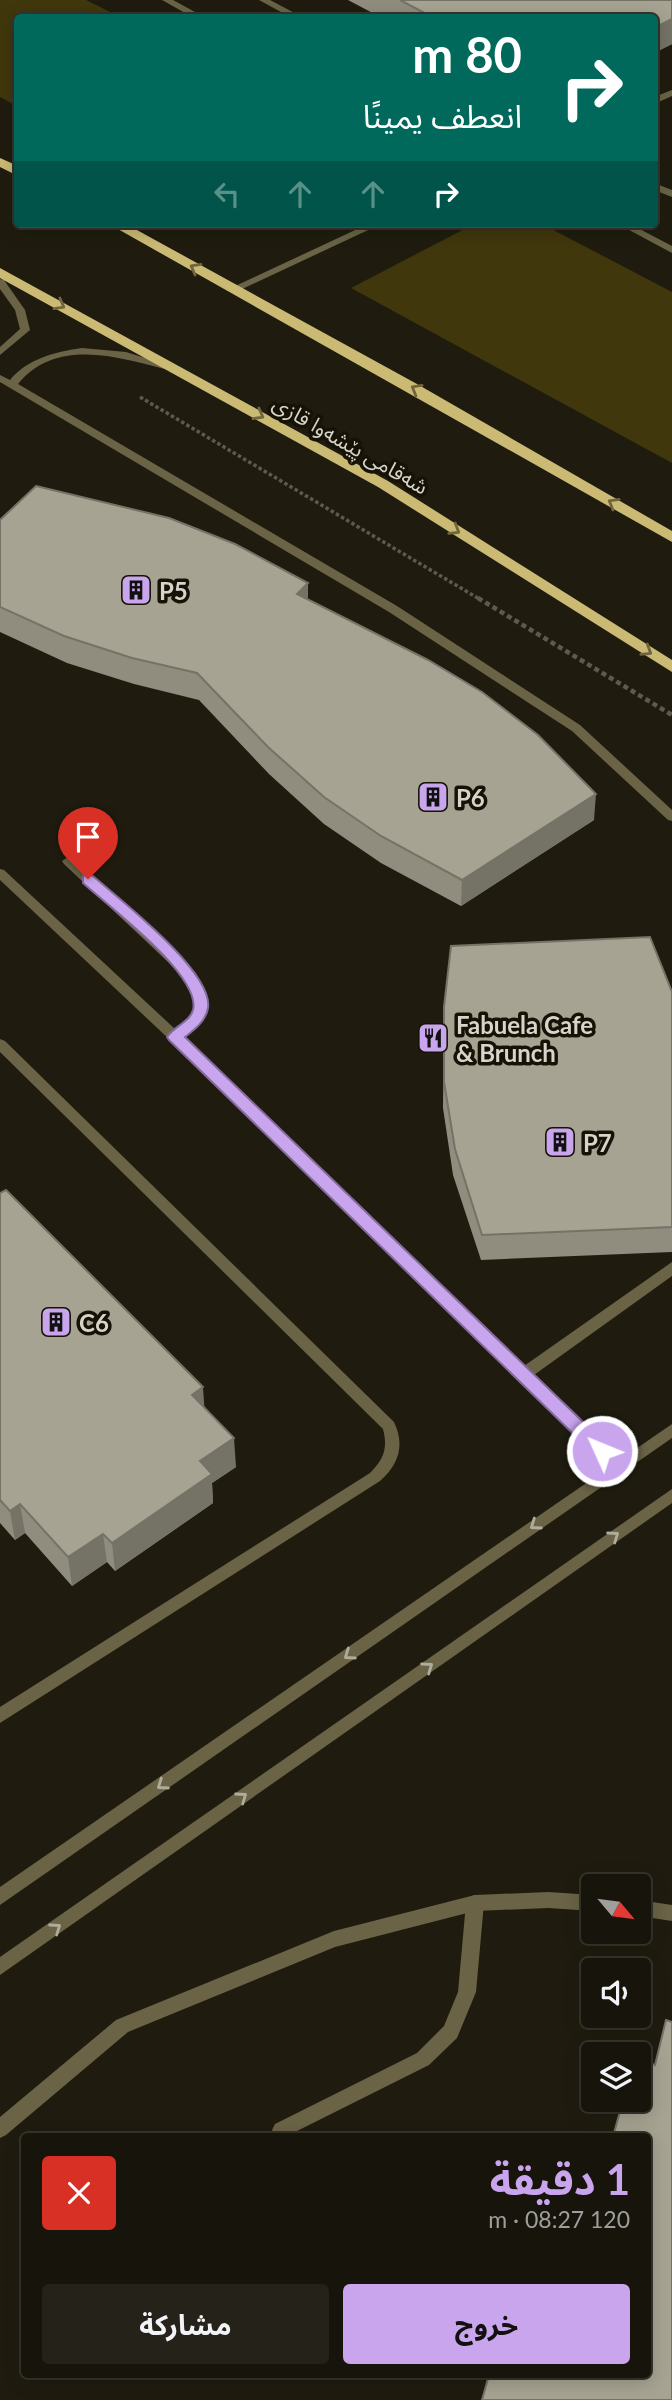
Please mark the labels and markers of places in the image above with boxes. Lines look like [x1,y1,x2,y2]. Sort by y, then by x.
building icon: P5 [119,573,153,607]
place label: P5 [159,576,188,605]
building icon: P6 [416,780,450,814]
place label: P6 [456,783,485,812]
pin [58,807,118,879]
place label: Fabuela Cafe & Brunch [456,1010,593,1067]
restaurant icon: Fabuela Cafe & Brunch [416,1021,450,1055]
building icon: P7 [543,1125,577,1159]
place label: P7 [583,1128,612,1157]
building icon: C6 [39,1305,73,1339]
place label: C6 [79,1308,109,1337]

